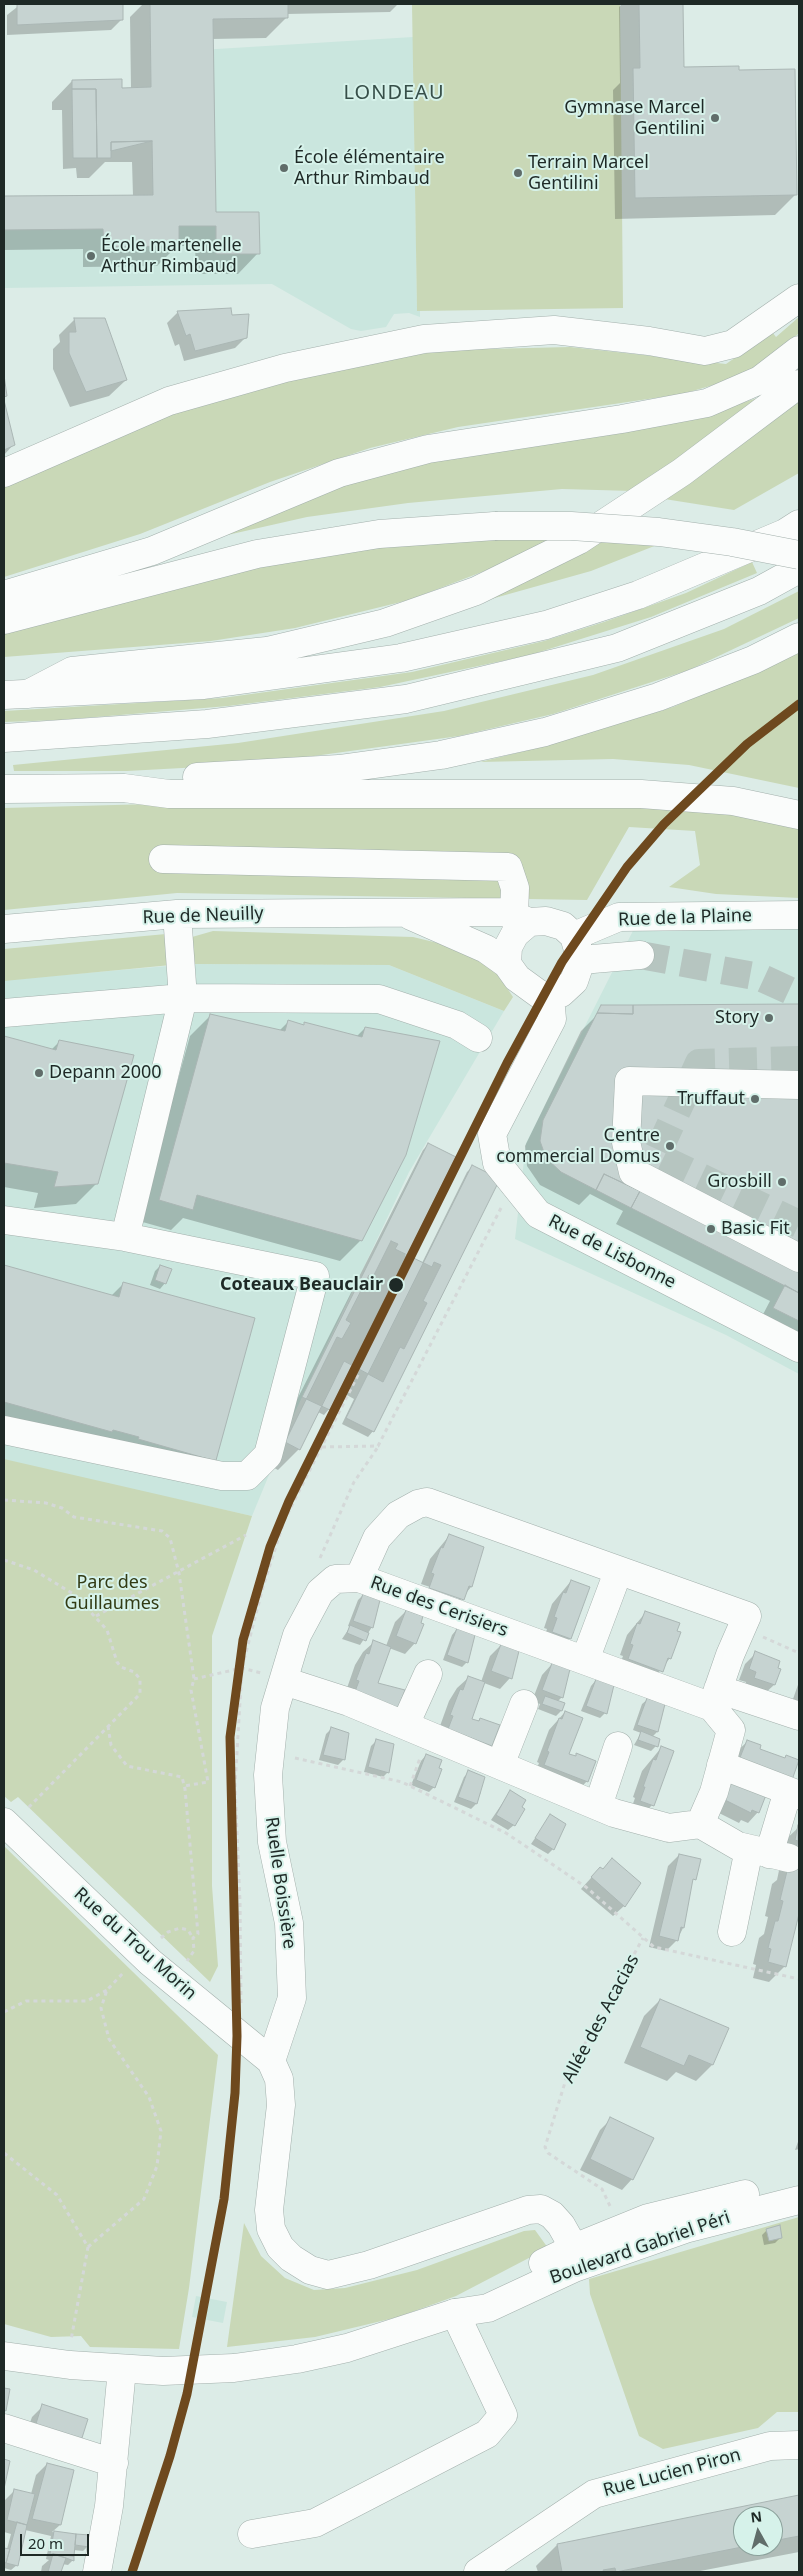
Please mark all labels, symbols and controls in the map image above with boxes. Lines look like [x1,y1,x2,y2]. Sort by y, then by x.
district label: LONDEAU [343,81,445,105]
place label: Gymnase Marcel Gentilini [564,97,705,140]
marker: Gymnase Marcel Gentilini [709,112,721,124]
place label: École élémentaire Arthur Rimbaud [294,147,445,190]
place label: Terrain Marcel Gentilini [528,152,649,194]
marker: École élémentaire Arthur Rimbaud [278,162,290,174]
marker: Terrain Marcel Gentilini [512,167,524,179]
place label: École martenelle Arthur Rimbaud [101,235,242,278]
marker: École martenelle Arthur Rimbaud [85,250,97,262]
street label: Rue de Neuilly [142,903,264,929]
street label: Rue de la Plaine [618,905,752,931]
place label: Story [715,1007,759,1029]
marker: Story [763,1012,775,1024]
place label: Depann 2000 [49,1062,162,1084]
marker: Depann 2000 [33,1067,45,1079]
place label: Truffaut [677,1088,745,1110]
marker: Truffaut [749,1093,761,1105]
place label: Centre commercial Domus [496,1125,660,1168]
marker: Centre commercial Domus [664,1140,676,1152]
place label: Grosbill [707,1171,772,1193]
marker: Grosbill [776,1176,788,1188]
street label: Rue de Lisbonne [545,1211,679,1293]
place label: Basic Fit [721,1218,790,1240]
marker: Basic Fit [705,1223,717,1235]
place label: Coteaux Beauclair [220,1274,383,1296]
marker: Coteaux Beauclair [387,1276,405,1294]
park label: Parc des Guillaumes [65,1572,159,1615]
street label: Rue des Cerisiers [367,1572,511,1642]
street label: Ruelle Boissière [260,1816,300,1950]
street label: Rue du Trou Morin [69,1883,201,2005]
street label: Allée des Acacias [558,1951,644,2087]
street label: Boulevard Gabriel Péri [547,2207,733,2289]
street label: Rue Lucien Piron [601,2444,743,2502]
north arrow [733,2506,783,2556]
text: N [749,2506,763,2527]
scale bar [22,2524,91,2556]
text: 20 m [28,2533,63,2553]

